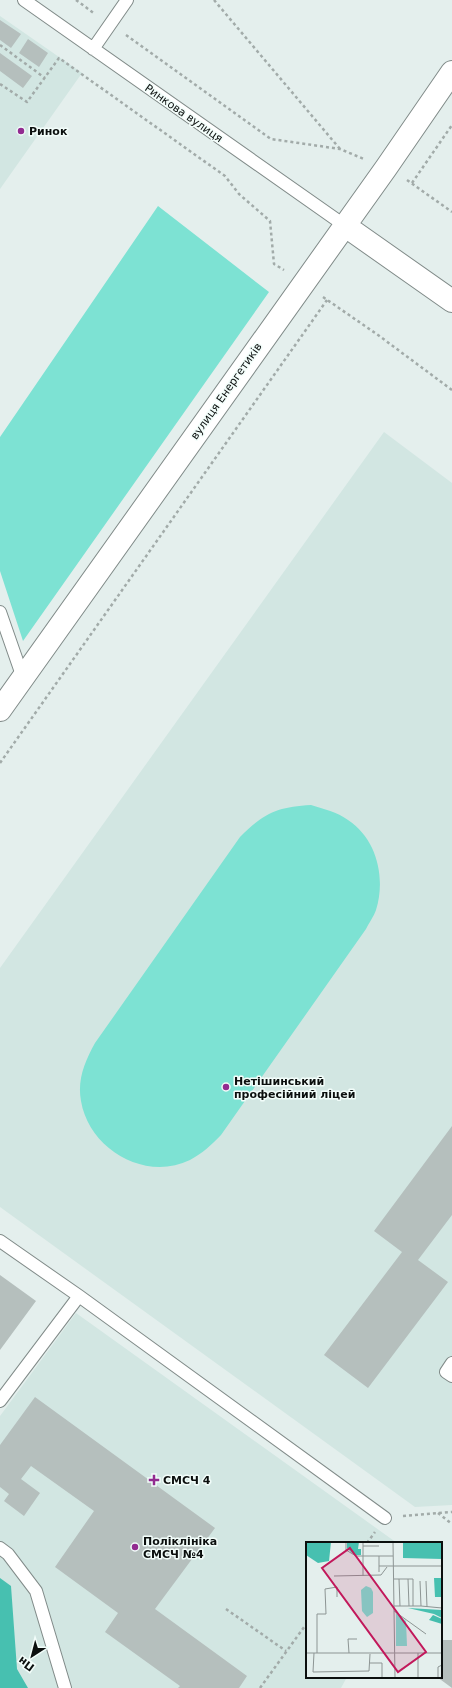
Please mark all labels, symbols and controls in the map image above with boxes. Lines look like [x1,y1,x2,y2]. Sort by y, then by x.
street label: Ринкова вулиця [142,82,225,145]
place label: Ринок [29,125,68,138]
marker: Ринок [16,126,26,136]
street label: вулиця Енергетиків [188,340,265,442]
place label: Нетішинський професійний ліцей [234,1075,355,1101]
marker: Нетішинський професійний ліцей [221,1082,231,1092]
marker: СМСЧ 4 [148,1474,160,1486]
place label: СМСЧ 4 [163,1474,211,1487]
place label: Поліклініка СМСЧ №4 [143,1535,217,1561]
marker: Поліклініка СМСЧ №4 [130,1542,140,1552]
inset map [306,1542,442,1678]
north arrow [12,1636,52,1676]
text: Пн [16,1653,37,1674]

